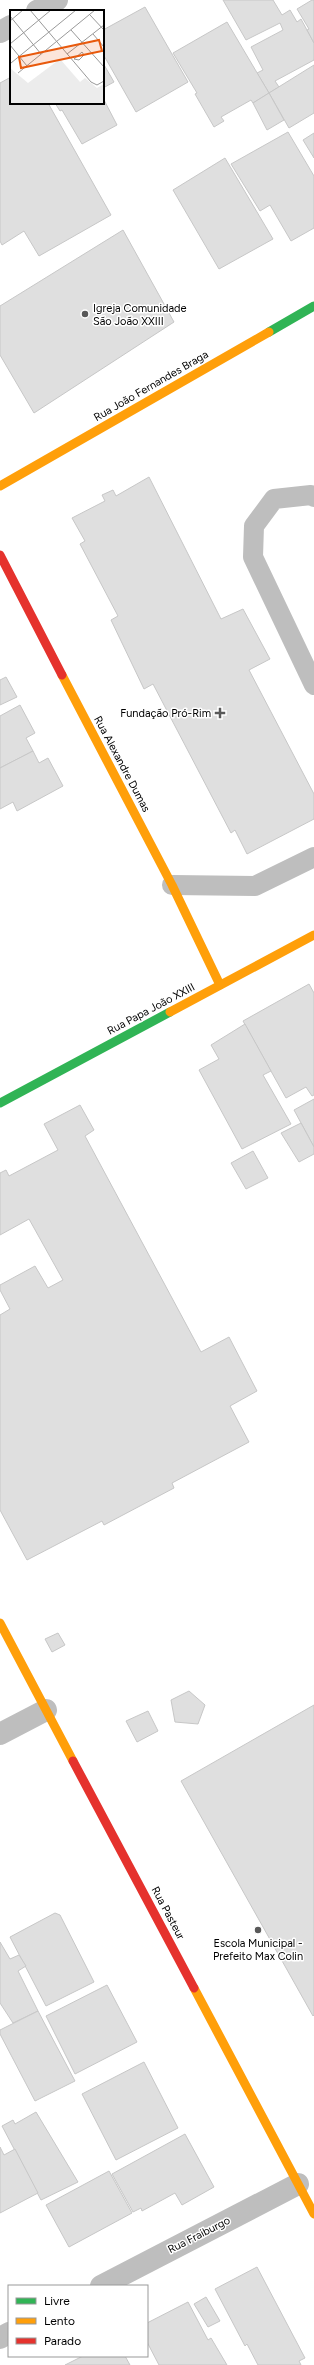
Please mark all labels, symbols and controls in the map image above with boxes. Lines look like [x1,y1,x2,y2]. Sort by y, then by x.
inset map [10,10,104,104]
place label: Igreja Comunidade São João XXIII [93,302,186,328]
marker: Igreja Comunidade São João XXIII [80,309,90,319]
street label: Rua João Fernandes Braga [91,348,211,424]
place label: Fundação Pró-Rim [120,707,211,720]
marker: Fundação Pró-Rim [214,707,226,719]
street label: Rua Alexandre Dumas [91,714,153,814]
street label: Rua Papa João XXIII [105,980,197,1038]
street label: Rua Pasteur [149,1884,188,1942]
marker: Escola Municipal - Prefeito Max Colin [253,1925,263,1935]
place label: Escola Municipal - Prefeito Max Colin [213,1937,303,1963]
street label: Rua Fraiburgo [166,2214,232,2256]
legend [8,2285,148,2357]
text: Livre [44,2294,70,2308]
text: Lento [44,2314,75,2328]
text: Parado [44,2334,81,2348]

